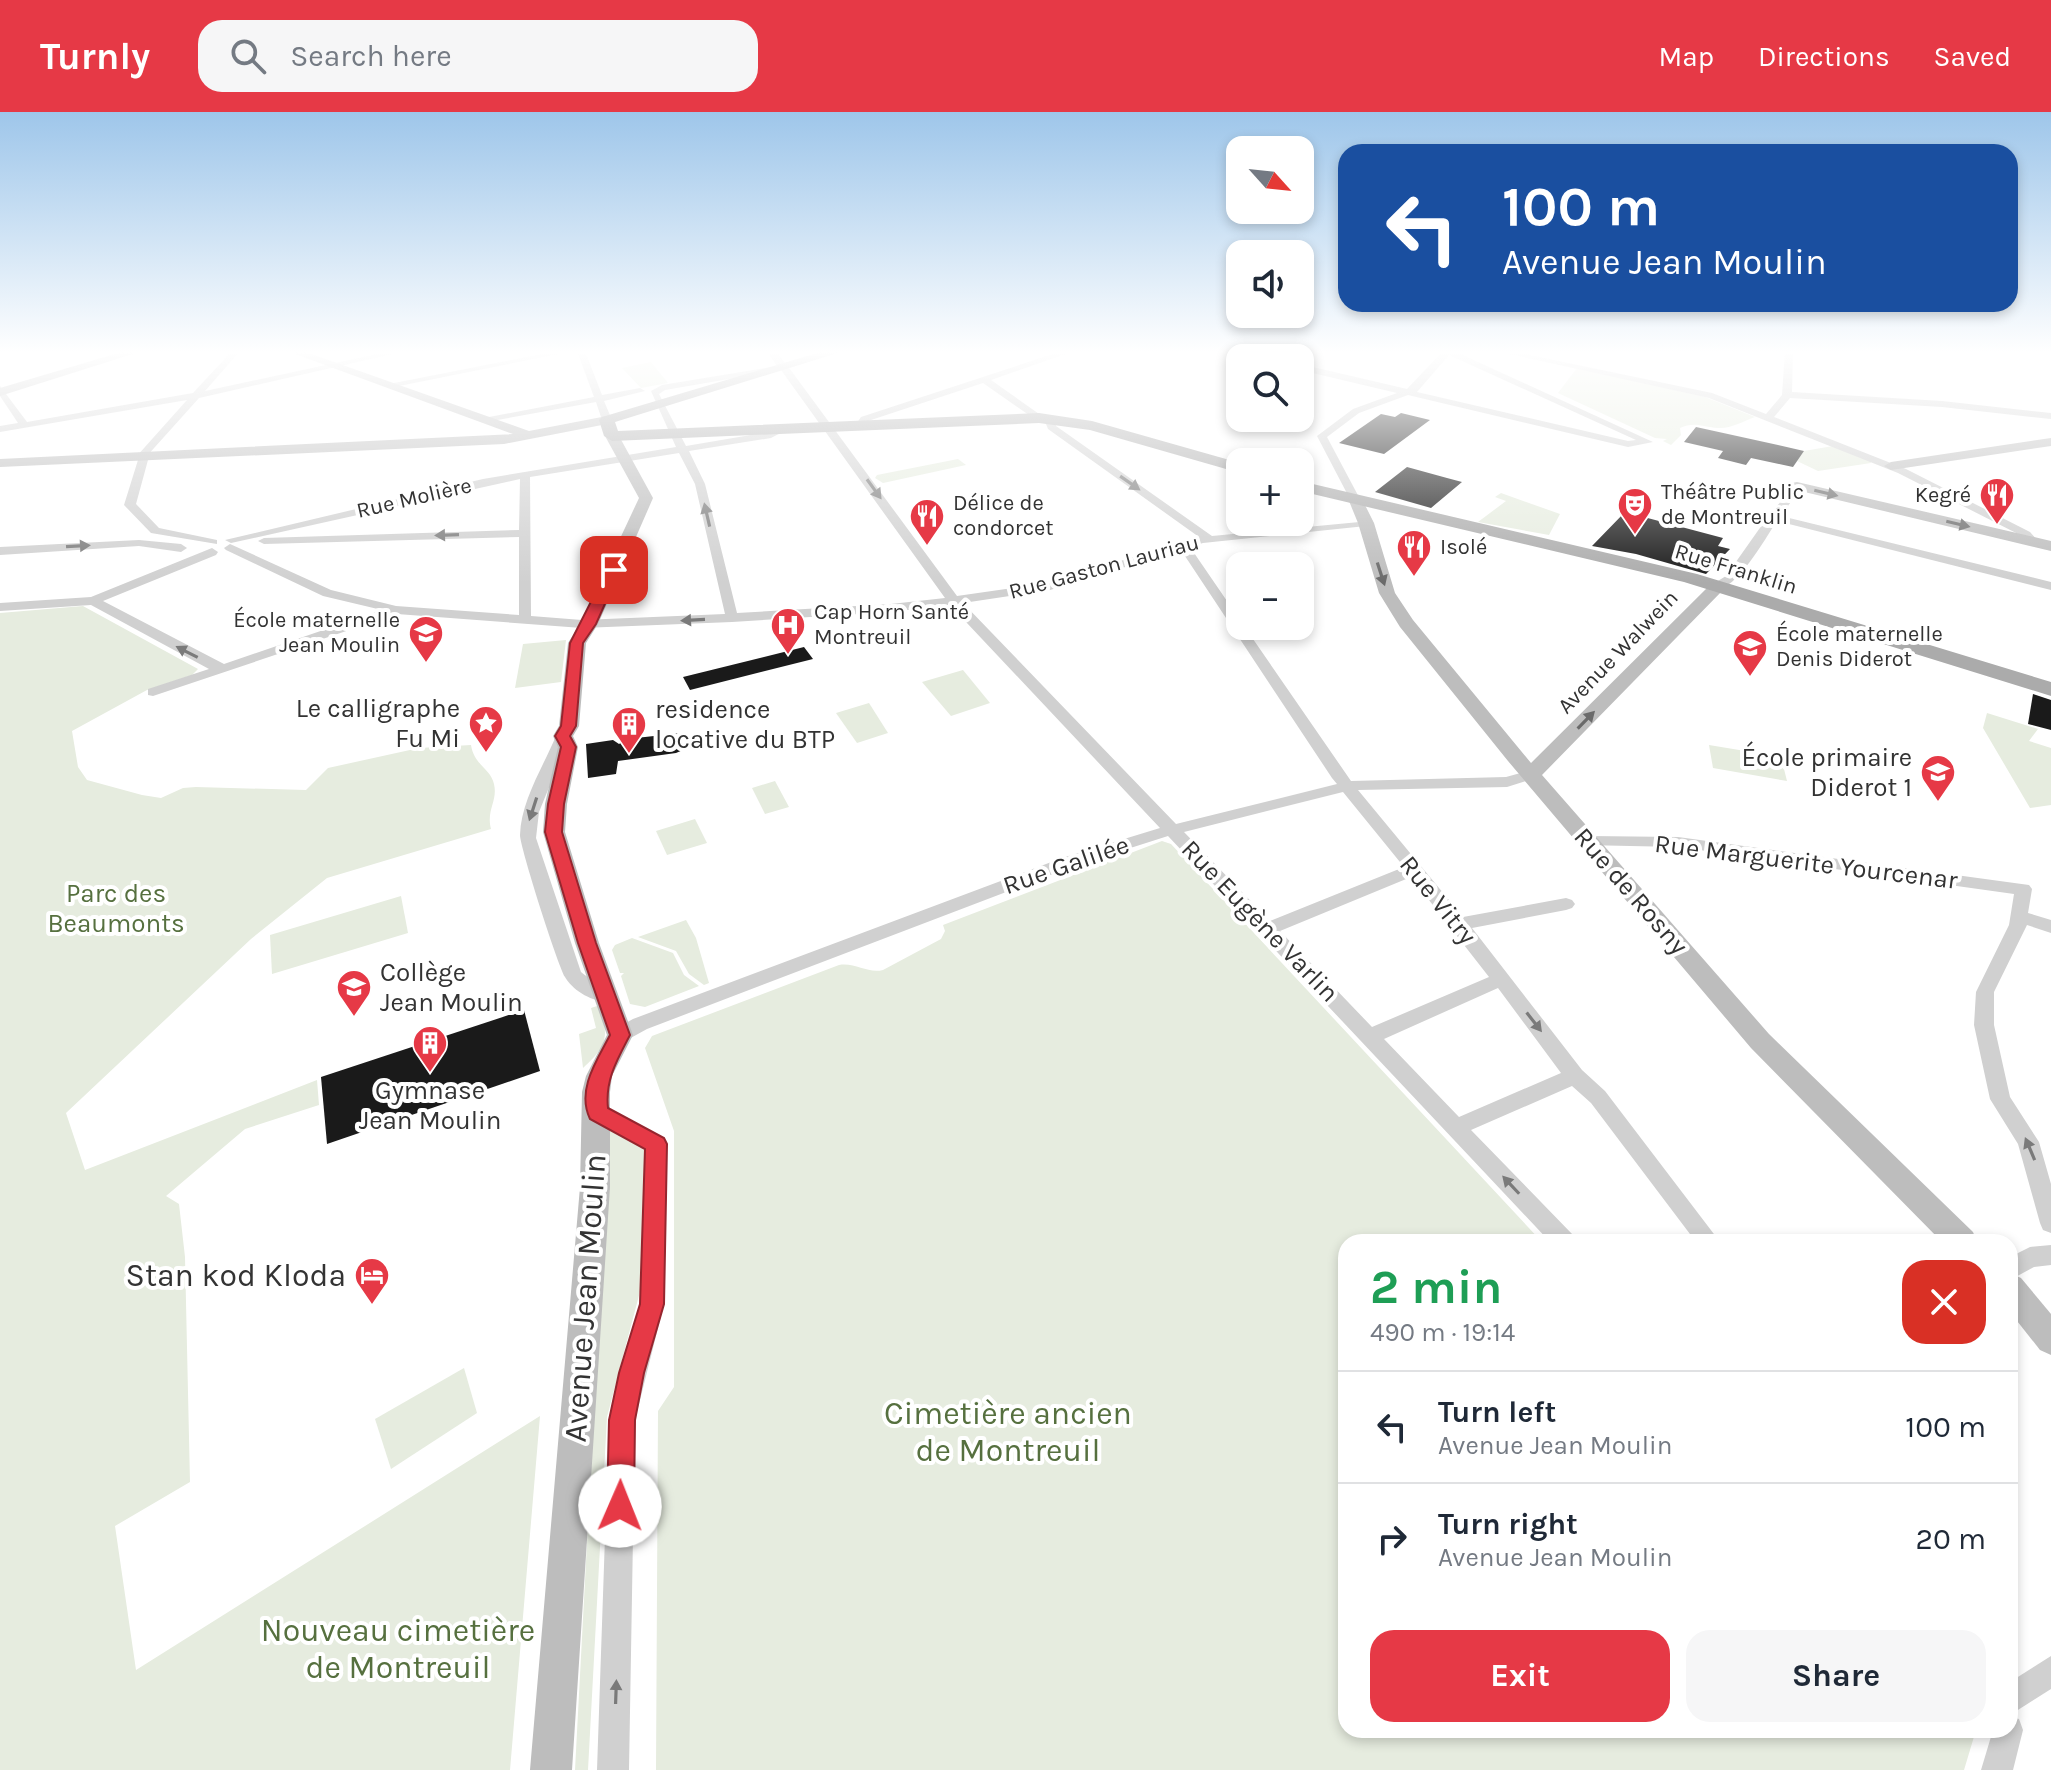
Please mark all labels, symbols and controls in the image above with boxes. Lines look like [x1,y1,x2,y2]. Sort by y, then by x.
search box [198,20,758,92]
text: Turnly [40,34,150,79]
icon: search [226,34,270,78]
text: Search here [290,38,452,74]
text: Map [1659,40,1714,73]
text: Directions [1758,40,1890,73]
text: Saved [1934,40,2011,73]
north arrow [1226,136,1314,224]
map controls [1226,136,1314,640]
text: 100 m [1502,174,1660,239]
icon: left [1370,176,1474,280]
button: sound [1226,240,1314,328]
text: Avenue Jean Moulin [1502,241,1827,283]
button: search [1226,344,1314,432]
button: + [1226,448,1314,536]
street label: Rue Molière [354,472,474,524]
one-way arrow [1120,475,1141,490]
restaurant icon: Kegré [1978,476,2016,526]
one-way arrow [866,478,881,499]
place label: Théâtre Public de Montreuil [1661,479,1804,530]
place label: Kegré [1915,482,1971,508]
theatre icon: Théâtre Public de Montreuil [1616,486,1654,536]
one-way arrow [1813,487,1838,500]
place label: Délice de condorcet [953,490,1054,541]
restaurant icon: Délice de condorcet [908,497,946,547]
one-way arrow [700,502,713,527]
one-way arrow [1946,518,1971,531]
restaurant icon: Isolé [1395,528,1433,578]
one-way arrow [434,529,459,542]
street label: Rue Gaston Lauriau [1006,529,1202,605]
place label: Isolé [1440,534,1487,560]
pin [580,536,648,604]
street label: Rue Franklin [1672,538,1800,600]
one-way arrow [66,539,91,552]
icon: arrive [592,548,636,592]
button: − [1226,552,1314,640]
one-way arrow [1375,563,1388,587]
street label: Avenue Walwein [1552,585,1684,719]
place label: Cap Horn Santé Montreuil [814,599,969,650]
place label: École maternelle Jean Moulin [233,606,400,658]
hospital icon: Cap Horn Santé Montreuil [769,606,807,656]
school or university icon: École maternelle Jean Moulin [407,614,445,664]
one-way arrow [680,614,705,627]
place label: École maternelle Denis Diderot [1776,620,1943,672]
school or university icon: École maternelle Denis Diderot [1731,628,1769,678]
one-way arrow [176,645,199,659]
place label: Le calligraphe Fu Mi [296,693,460,754]
place label: residence locative du BTP [655,694,835,755]
place icon: Le calligraphe Fu Mi [467,704,505,754]
building icon: residence locative du BTP [610,705,648,755]
one-way arrow [1576,711,1594,730]
place label: École primaire Diderot 1 [1741,741,1912,803]
school or university icon: École primaire Diderot 1 [1919,753,1957,803]
one-way arrow [527,797,539,821]
street label: Rue de Rosny [1568,821,1694,961]
street label: Rue Marguerite Yourcenar [1653,828,1960,896]
street label: Rue Galilée [999,829,1133,901]
street label: Rue Eugène Varlin [1175,834,1345,1008]
street label: Rue Vitry [1393,850,1483,950]
park label: Parc des Beaumonts [47,878,185,939]
place label: Collège Jean Moulin [380,957,523,1018]
school or university icon: Collège Jean Moulin [335,968,373,1018]
one-way arrow [1526,1012,1542,1032]
building icon: Gymnase Jean Moulin [411,1024,449,1074]
place label: Gymnase Jean Moulin [359,1075,501,1136]
one-way arrow [2023,1137,2036,1161]
street label: Avenue Jean Moulin [556,1153,614,1443]
one-way arrow [1503,1176,1521,1195]
hotel icon: Stan kod Kloda [353,1256,391,1306]
place label: Stan kod Kloda [126,1257,346,1294]
text: 2 min [1370,1259,1502,1315]
button: close [1902,1260,1986,1344]
text: 490 m · 19:14 [1370,1317,1515,1348]
text: Turn left [1438,1394,1556,1430]
park label: Cimetière ancien de Montreuil [884,1395,1132,1469]
icon: left [1370,1405,1414,1449]
text: 100 m [1905,1409,1986,1445]
text: Avenue Jean Moulin [1438,1430,1672,1461]
position arrow [578,1464,662,1548]
text: Turn right [1438,1506,1578,1542]
icon: right [1370,1517,1414,1561]
text: 20 m [1916,1521,1986,1557]
text: Avenue Jean Moulin [1438,1542,1672,1573]
park label: Nouveau cimetière de Montreuil [261,1612,535,1686]
button: Exit [1370,1630,1670,1722]
button: Share [1686,1630,1986,1722]
one-way arrow [609,1679,622,1704]

